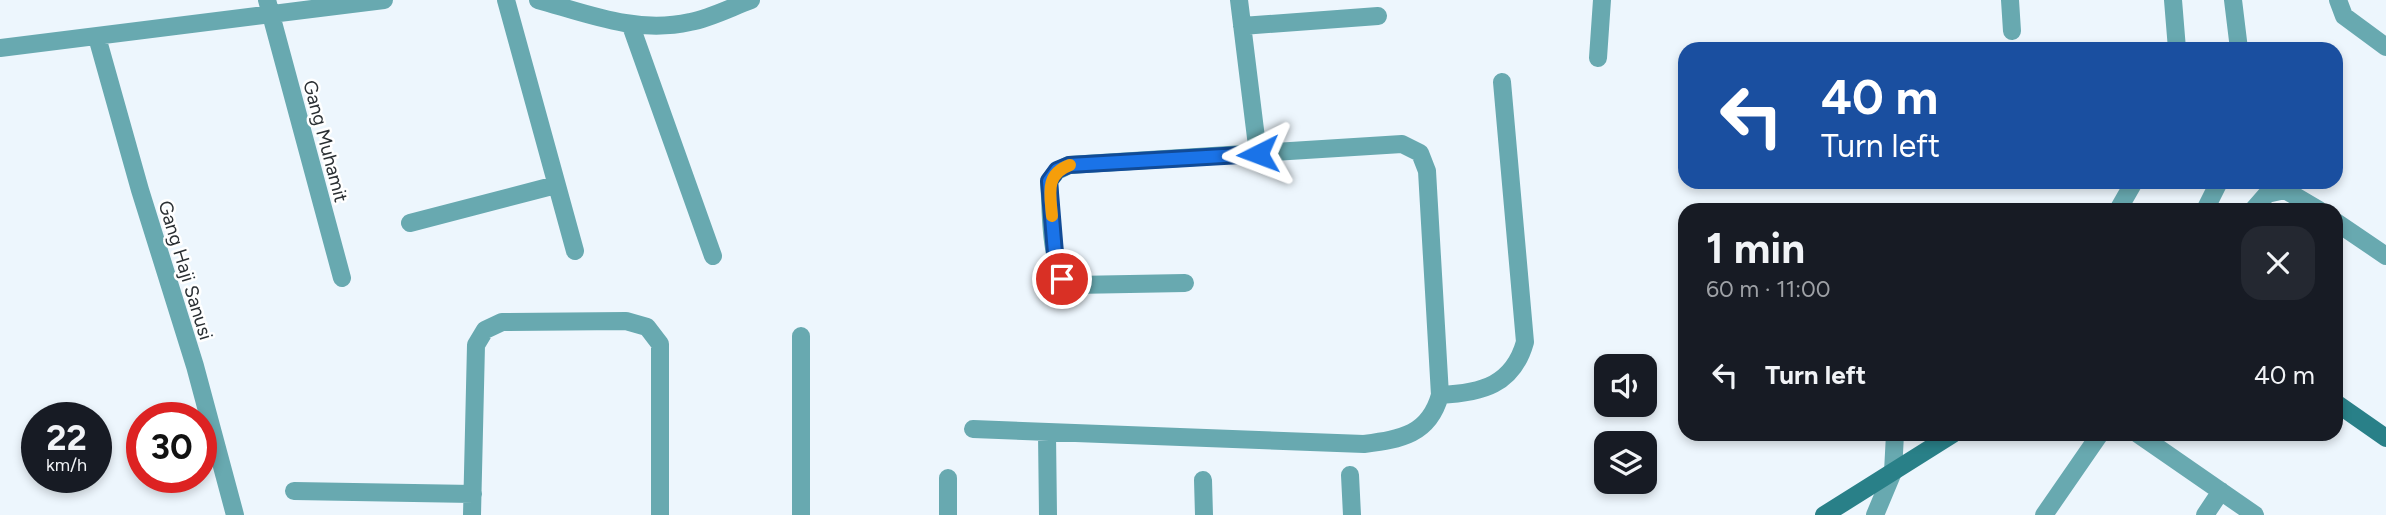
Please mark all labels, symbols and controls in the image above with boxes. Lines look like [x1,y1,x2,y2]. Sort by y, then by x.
text: 40 m [1821,67,1938,126]
icon: left [1706,70,1797,161]
street label: Gang Muhamit [298,78,353,205]
position arrow [1221,117,1295,191]
text: Turn left [1821,127,1940,165]
street label: Gang Haji Sanusi [153,198,218,343]
text: 1 min [1706,223,1805,274]
button: close [2241,226,2315,300]
pin [1032,249,1092,309]
icon: arrive [1043,260,1081,298]
text: 60 m · 11:00 [1706,275,1831,303]
map controls [1594,354,1657,494]
button: sound [1594,354,1657,417]
icon: left [1706,356,1744,394]
text: Turn left [1765,359,1866,391]
text: 40 m [2254,359,2315,391]
speed limit sign: 30 [126,402,217,493]
text: 22 [46,417,87,459]
button: layers [1594,431,1657,494]
text: km/h [46,454,87,476]

